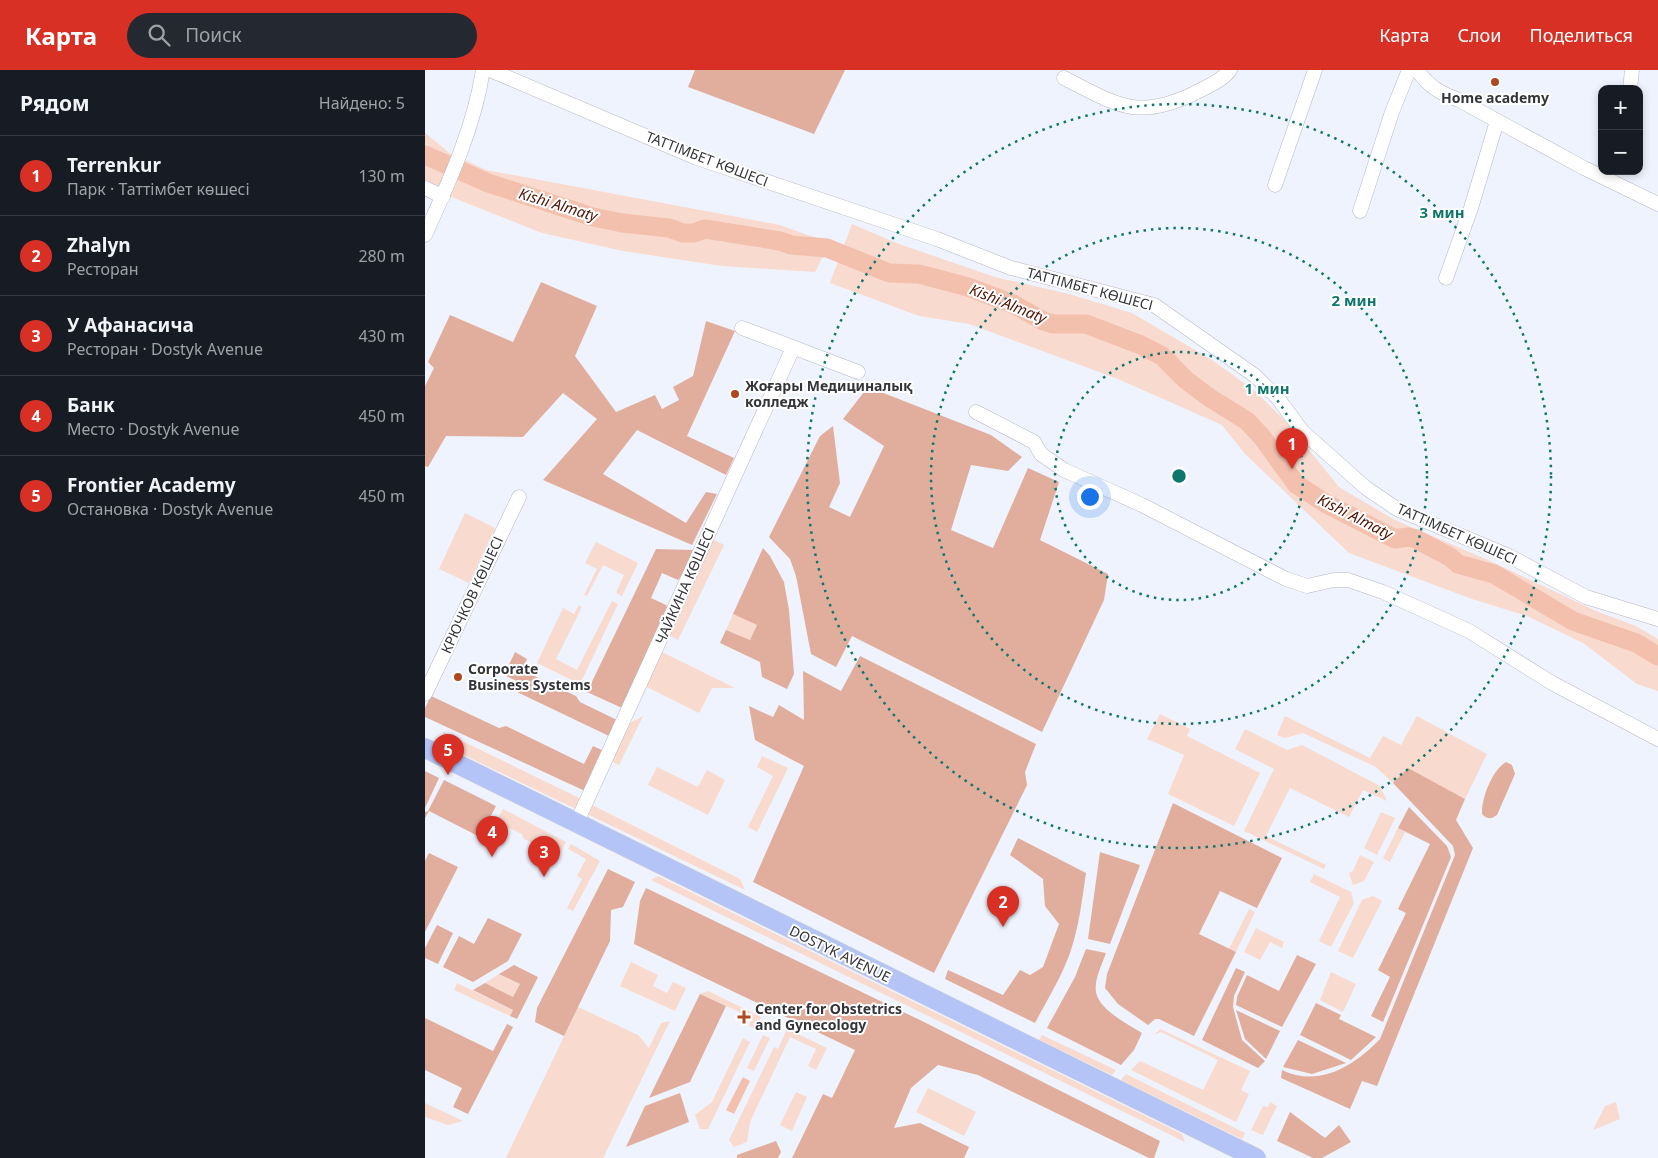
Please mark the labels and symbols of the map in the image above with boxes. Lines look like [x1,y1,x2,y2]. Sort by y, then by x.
marker: Home academy [1489,76,1501,88]
place label: Home academy [1441,88,1549,107]
street label: ТАТТІМБЕТ КӨШЕСІ [643,126,771,191]
water label: Kіshі Almaty [517,183,601,226]
text: 3 мин [1420,202,1465,222]
street label: ТАТТІМБЕТ КӨШЕСІ [1025,263,1155,314]
water label: Kіshі Almaty [967,279,1051,328]
text: 2 мин [1332,290,1377,310]
place label: Жоғары Медициналық колледж [745,376,913,411]
text: 1 мин [1245,378,1290,398]
marker: Жоғары Медициналық колледж [729,388,741,400]
pin: 1 [1276,428,1308,469]
centre of rings [1170,467,1188,485]
your location [1077,484,1103,510]
water label: Kіshі Almaty [1315,489,1397,544]
street label: ТАТТІМБЕТ КӨШЕСІ [1394,498,1520,569]
street label: ЧАЙКИНА КӨШЕСІ [650,524,719,647]
street label: КРЮЧКОВ КӨШЕСІ [436,533,507,656]
place label: Corporate Business Systems [468,659,591,694]
marker: Corporate Business Systems [452,671,464,683]
pin: 5 [432,734,464,775]
pin: 4 [476,816,508,857]
pin: 3 [528,836,560,877]
pin: 2 [987,886,1019,927]
street label: DOSTYK AVENUE [787,921,894,986]
place label: Center for Obstetrics and Gynecology [755,999,902,1034]
marker: Center for Obstetrics and Gynecology [737,1010,751,1024]

